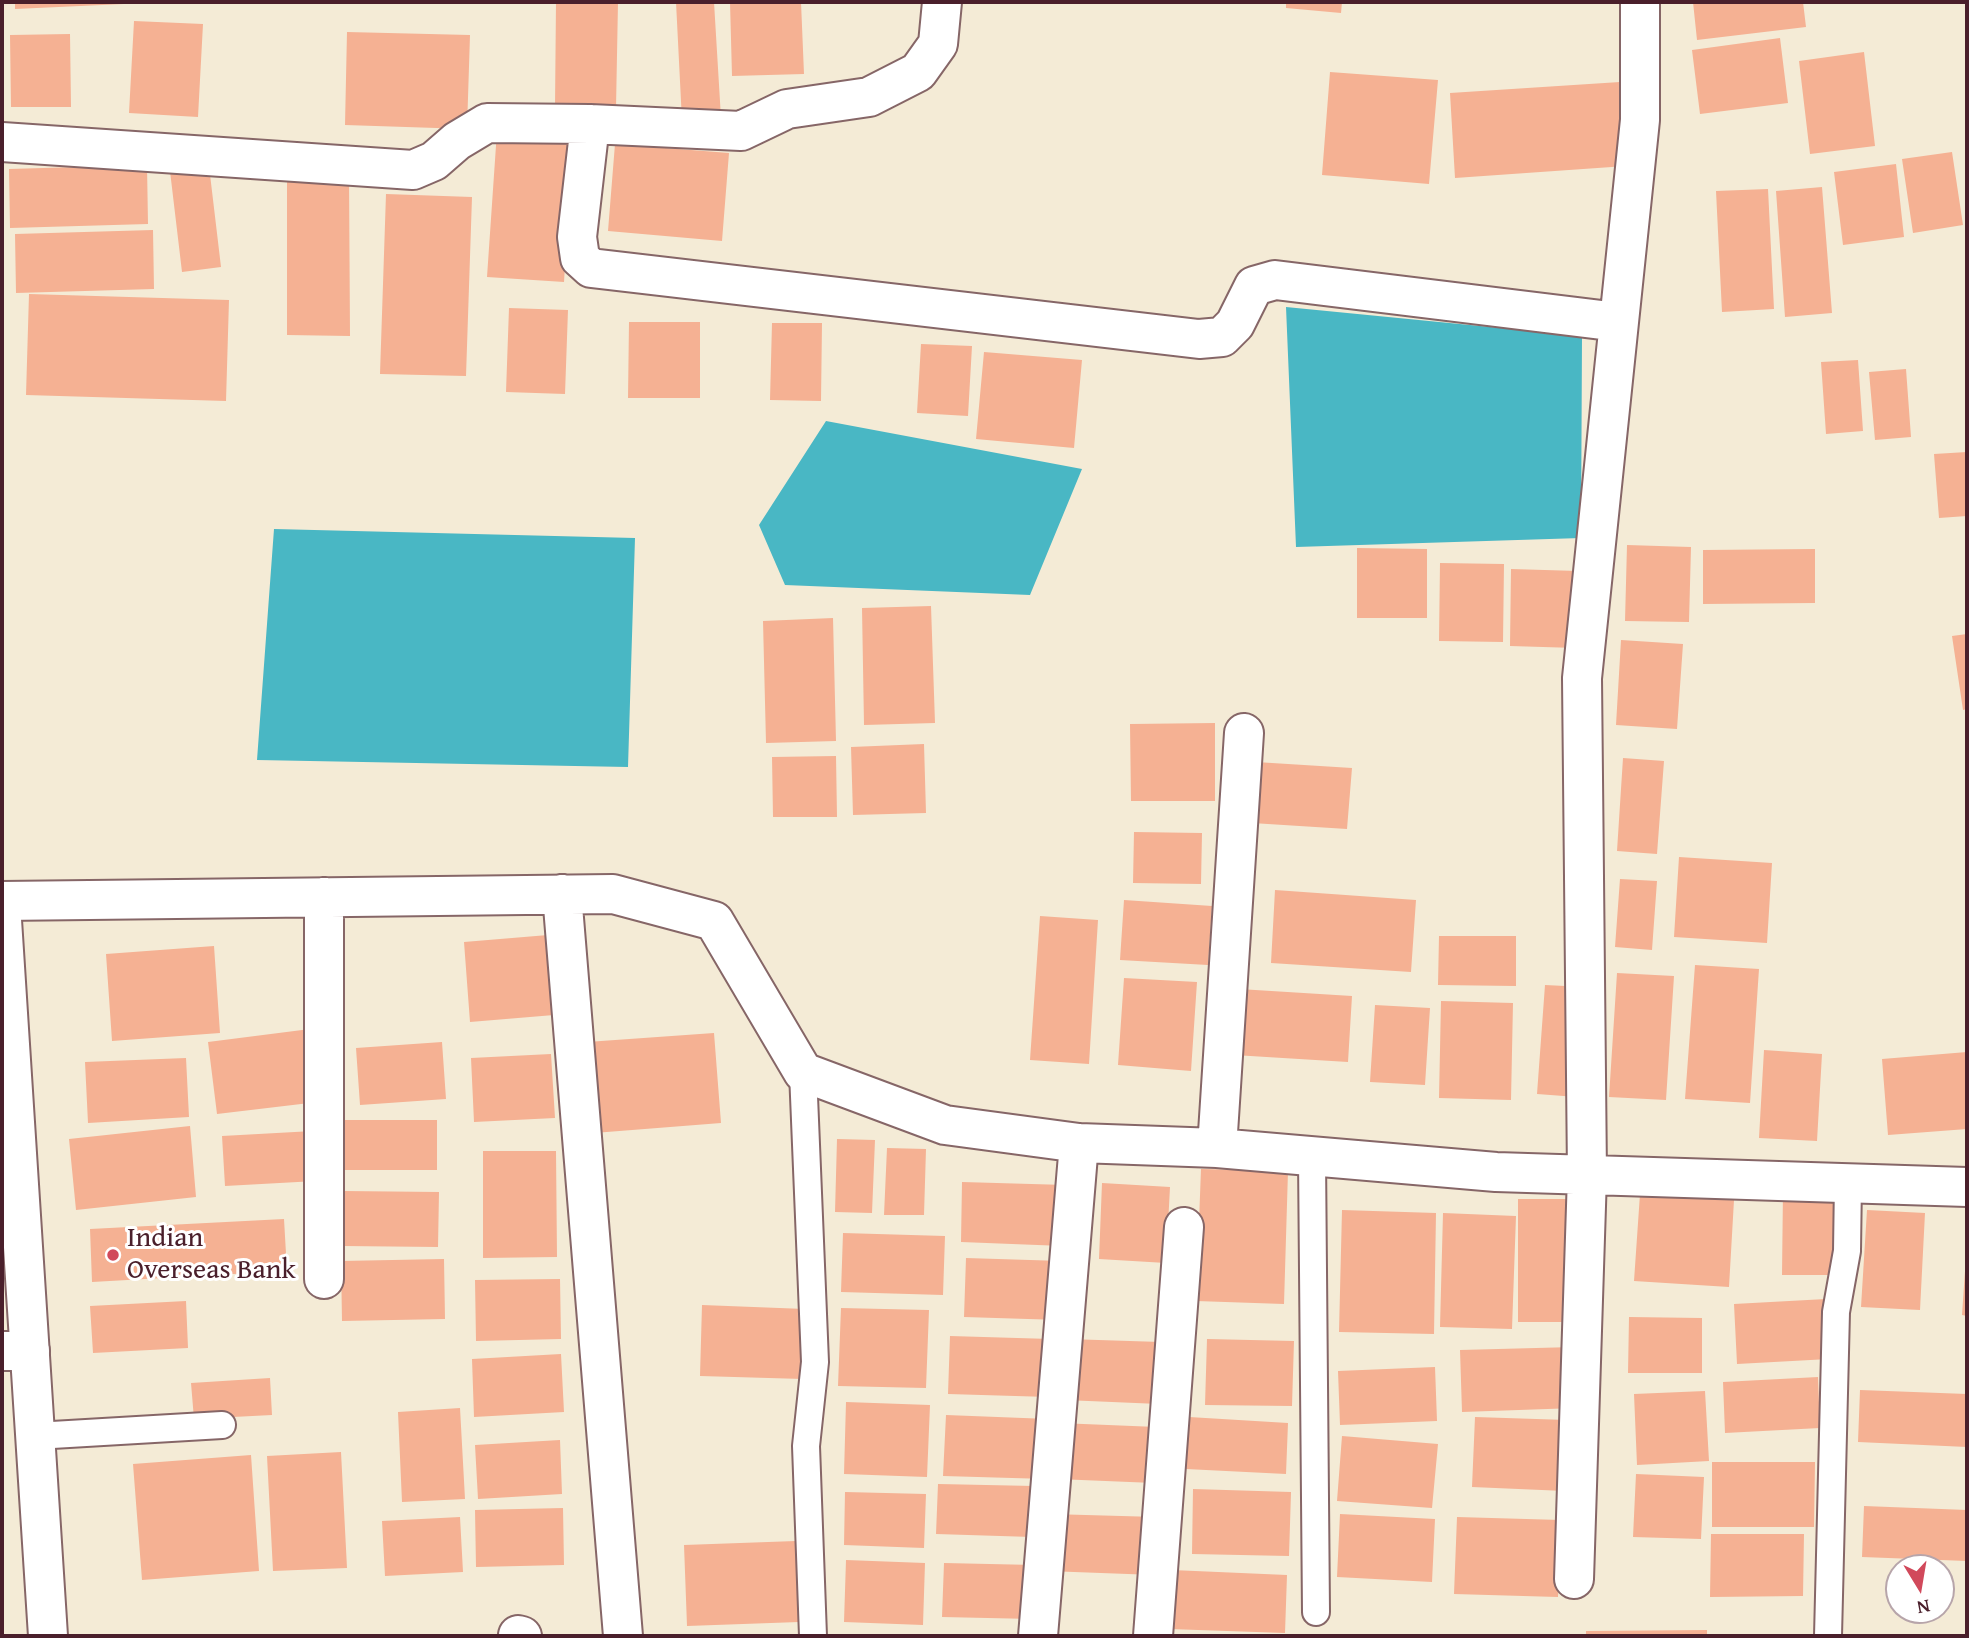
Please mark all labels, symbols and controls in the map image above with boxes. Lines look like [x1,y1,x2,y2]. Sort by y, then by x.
place label: Indian Overseas Bank [127,1222,296,1288]
marker: Indian Overseas Bank [105,1247,121,1263]
north arrow [1885,1554,1955,1624]
text: N [1915,1593,1933,1623]

